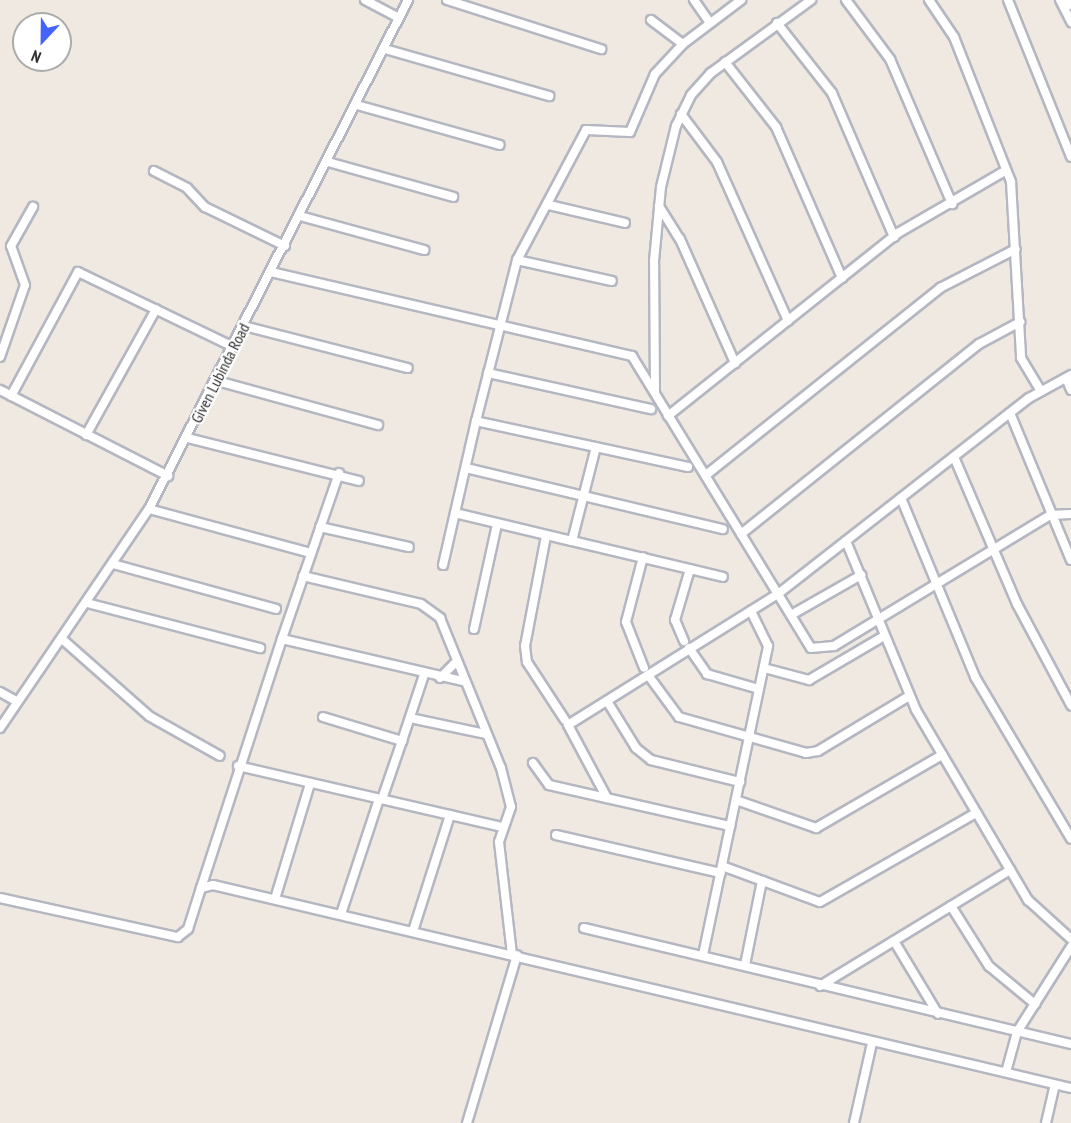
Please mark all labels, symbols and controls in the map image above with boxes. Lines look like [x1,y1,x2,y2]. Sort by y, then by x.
north arrow [12,12,72,72]
text: N [28,46,44,68]
street label: Given Lubinda Road [187,320,253,426]

